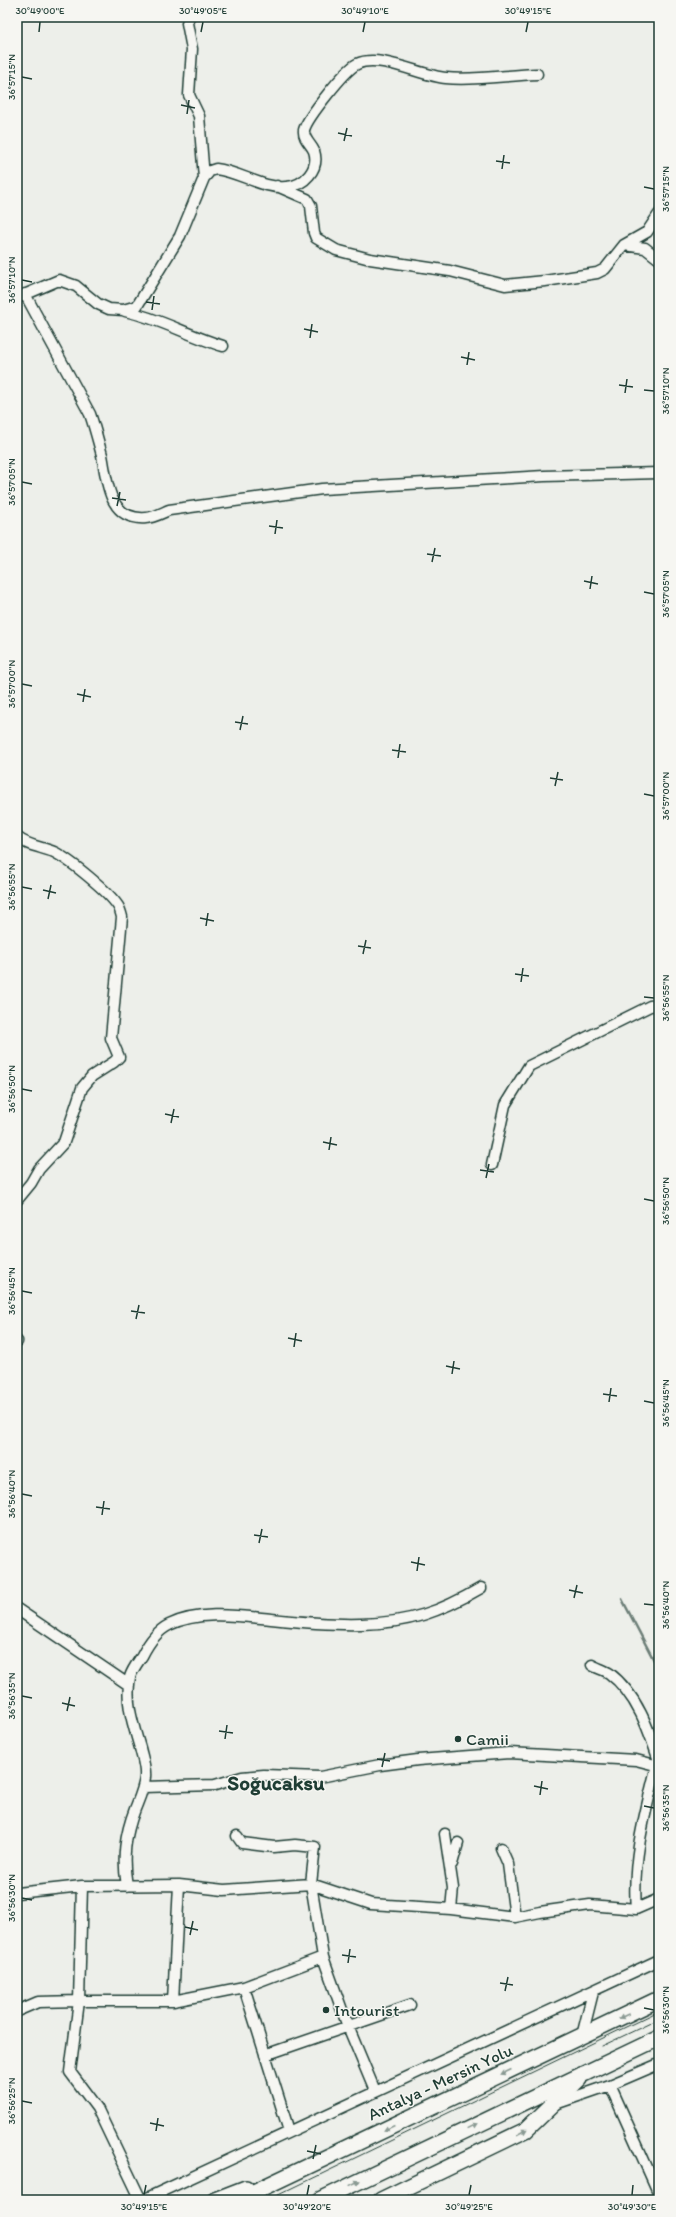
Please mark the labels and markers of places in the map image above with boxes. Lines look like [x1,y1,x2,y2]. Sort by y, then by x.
place label: Camii [466,1729,509,1749]
marker: Camii [453,1734,463,1744]
place label: Intourist [334,2000,400,2020]
marker: Intourist [321,2005,331,2015]

